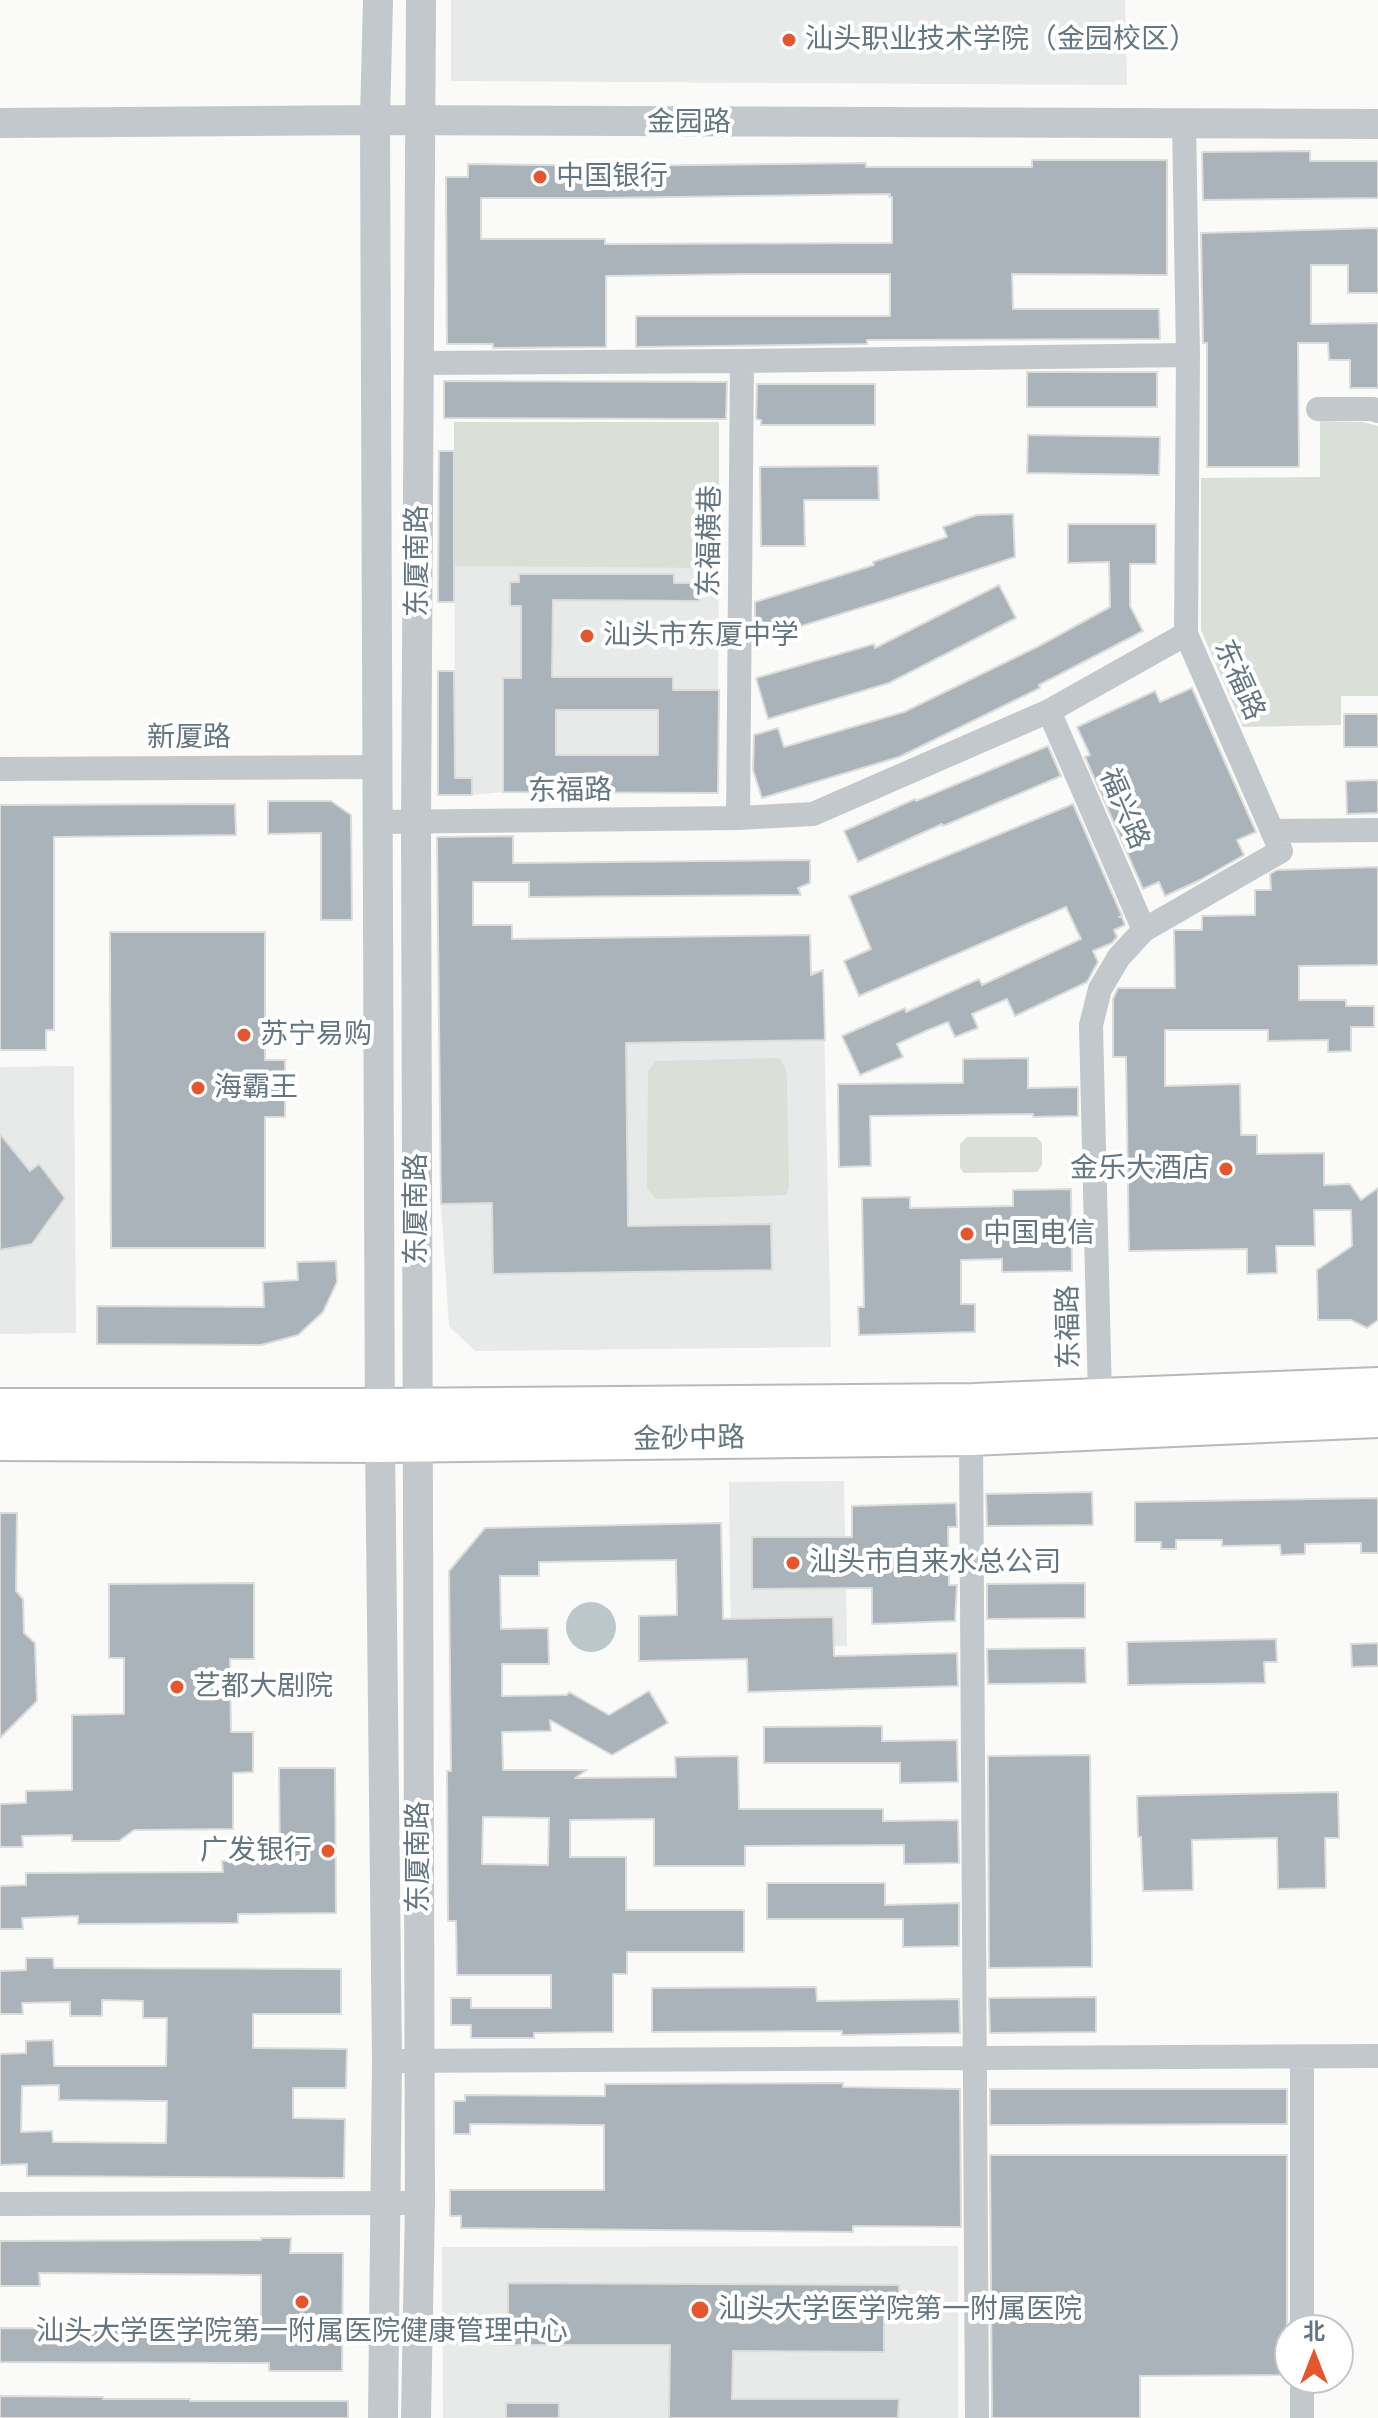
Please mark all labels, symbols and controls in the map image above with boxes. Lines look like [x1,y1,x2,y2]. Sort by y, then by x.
place label: 汕头职业技术学院（金园校区） [805,23,1197,57]
marker: 汕头职业技术学院（金园校区） [780,31,798,49]
street label: 金园路 [647,106,731,140]
place label: 中国银行 [556,160,668,194]
marker: 中国银行 [531,168,549,186]
street label: 东福横巷 [692,485,728,597]
street label: 东厦南路 [401,505,435,617]
place label: 汕头市东厦中学 [603,619,799,653]
marker: 汕头市东厦中学 [578,627,596,645]
street label: 东福路 [1207,635,1271,725]
street label: 新厦路 [147,721,231,755]
street label: 福兴路 [1092,764,1156,854]
street label: 东福路 [528,773,612,809]
place label: 苏宁易购 [260,1018,372,1052]
marker: 苏宁易购 [235,1026,253,1044]
place label: 海霸王 [214,1071,298,1105]
marker: 海霸王 [189,1079,207,1097]
place label: 金乐大酒店 [1070,1152,1210,1186]
street label: 东厦南路 [400,1153,434,1265]
marker: 金乐大酒店 [1217,1160,1235,1178]
place label: 中国电信 [983,1217,1095,1251]
marker: 中国电信 [958,1225,976,1243]
street label: 东福路 [1051,1285,1087,1369]
street label: 金砂中路 [633,1421,745,1457]
place label: 汕头市自来水总公司 [809,1546,1061,1580]
marker: 汕头市自来水总公司 [784,1554,802,1572]
place label: 艺都大剧院 [193,1670,333,1704]
marker: 艺都大剧院 [168,1678,186,1696]
street label: 东厦南路 [402,1801,436,1913]
place label: 广发银行 [200,1834,312,1868]
marker: 广发银行 [319,1842,337,1860]
marker: 汕头大学医学院第一附属医院健康管理中心 [293,2293,311,2311]
place label: 汕头大学医学院第一附属医院 [718,2293,1082,2327]
marker: 汕头大学医学院第一附属医院 [689,2299,711,2321]
north arrow [1274,2314,1354,2394]
place label: 汕头大学医学院第一附属医院健康管理中心 [36,2315,568,2349]
text: 北 [1303,2318,1325,2345]

